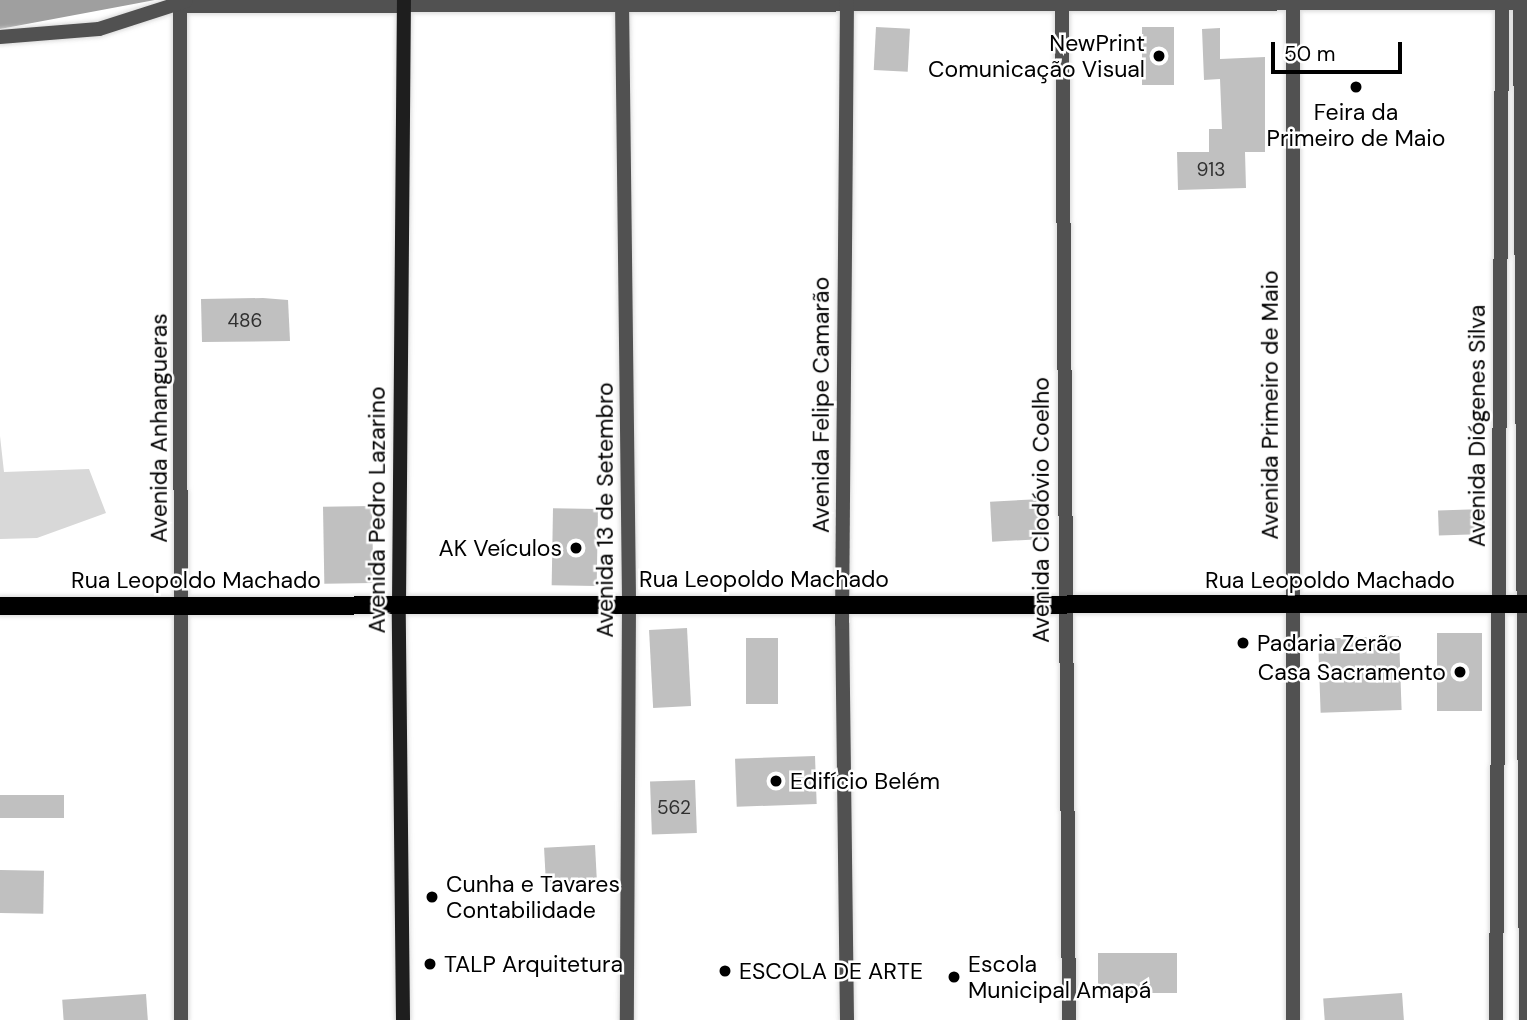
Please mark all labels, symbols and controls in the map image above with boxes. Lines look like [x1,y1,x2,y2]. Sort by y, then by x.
scale bar [1275,28,1406,72]
place label: NewPrint Comunicação Visual [928,29,1145,83]
text: 50 m [1284,40,1335,68]
marker: NewPrint Comunicação Visual [1151,48,1167,64]
marker: Feira da Primeiro de Maio [1348,79,1364,95]
place label: Feira da Primeiro de Maio [1267,98,1445,152]
house number: 913 [1197,159,1225,181]
street label: Avenida Primeiro de Maio [1256,270,1284,540]
street label: Avenida Felipe Camarão [807,277,835,533]
street label: Avenida Diógenes Silva [1463,305,1491,547]
house number: 486 [227,310,263,332]
street label: Avenida Anhangueras [145,313,173,543]
street label: Avenida Clodóvio Coelho [1027,377,1055,643]
street label: Avenida 13 de Setembro [591,382,619,638]
street label: Avenida Pedro Lazarino [363,386,391,634]
place label: AK Veículos [438,534,562,562]
marker: AK Veículos [568,540,584,556]
street label: Rua Leopoldo Machado [639,565,889,593]
street label: Rua Leopoldo Machado [71,566,321,594]
street label: Rua Leopoldo Machado [1205,566,1455,594]
place label: Padaria Zerão [1257,629,1402,657]
marker: Padaria Zerão [1235,635,1251,651]
place label: Casa Sacramento [1258,658,1446,686]
marker: Casa Sacramento [1452,664,1468,680]
place label: Edifício Belém [790,767,940,795]
marker: Edifício Belém [768,773,784,789]
house number: 562 [657,797,691,819]
place label: Cunha e Tavares Contabilidade [446,870,620,924]
marker: Cunha e Tavares Contabilidade [424,889,440,905]
place label: TALP Arquitetura [444,950,623,978]
place label: Escola Municipal Amapá [968,950,1151,1004]
marker: TALP Arquitetura [422,956,438,972]
place label: ESCOLA DE ARTE [739,957,923,985]
marker: ESCOLA DE ARTE [717,963,733,979]
marker: Escola Municipal Amapá [946,969,962,985]

